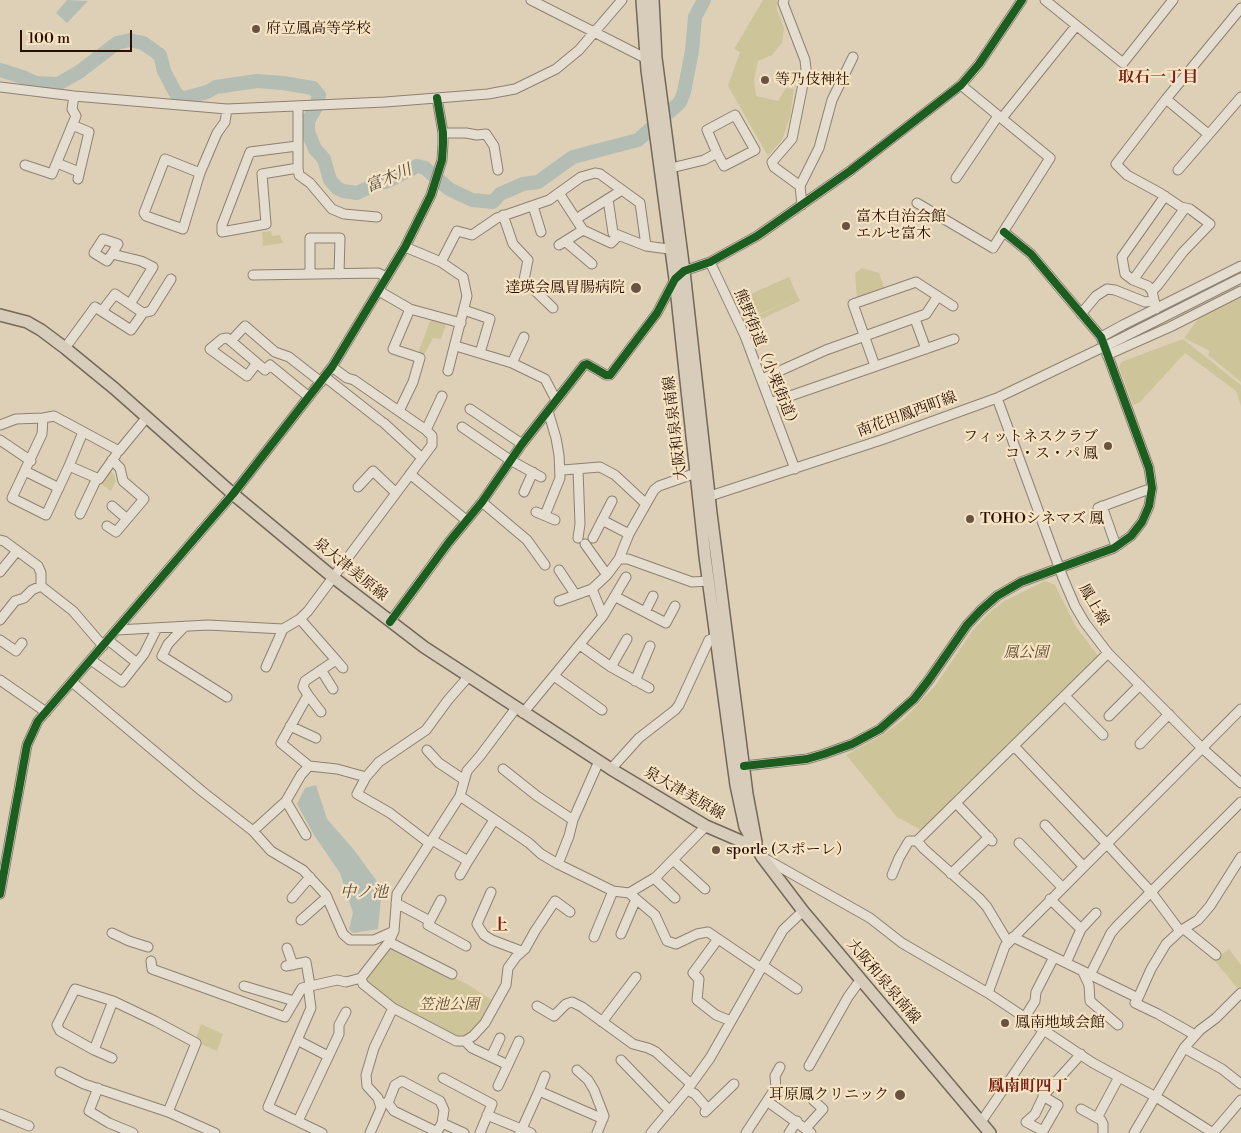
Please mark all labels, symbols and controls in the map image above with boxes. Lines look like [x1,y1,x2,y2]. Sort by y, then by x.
scale bar [22,20,135,52]
place label: 府立鳳高等学校 [266,20,371,38]
marker: 府立鳳高等学校 [250,23,262,35]
text: 100 m [28,29,70,48]
district label: 取石一丁目 [1118,68,1198,88]
place label: 等乃伎神社 [775,71,850,89]
marker: 等乃伎神社 [759,74,771,86]
water label: 富木川 [363,161,415,197]
place label: 富木自治会館 エルセ富木 [856,208,946,243]
marker: 富木自治会館 エルセ富木 [840,220,852,232]
place label: 達瑛会鳳胃腸病院 [505,279,625,297]
marker: 達瑛会鳳胃腸病院 [629,281,643,295]
street label: 熊野街道（小栗街道） [730,287,802,433]
street label: 大阪和泉泉南線 [661,375,691,481]
street label: 南花田鳳西町線 [855,389,959,441]
place label: フィットネスクラブ コ・ス・パ 鳳 [963,428,1098,463]
marker: フィットネスクラブ コ・ス・パ 鳳 [1102,440,1114,452]
place label: TOHOシネマズ 鳳 [980,510,1104,528]
marker: TOHOシネマズ 鳳 [964,513,976,525]
street label: 泉大津美原線 [309,535,391,605]
street label: 鳳上線 [1074,581,1112,629]
park label: 鳳公園 [1004,644,1048,662]
street label: 泉大津美原線 [641,764,727,824]
place label: sporle (スポーレ） [726,841,851,859]
marker: sporle (スポーレ） [710,844,722,856]
water label: 中ノ池 [340,883,388,903]
district label: 上 [492,916,508,936]
street label: 大阪和泉泉南線 [842,936,924,1028]
park label: 笠池公園 [419,996,479,1014]
place label: 鳳南地域会館 [1015,1014,1105,1032]
marker: 鳳南地域会館 [999,1017,1011,1029]
district label: 鳳南町四丁 [988,1077,1068,1097]
place label: 耳原鳳クリニック [769,1086,889,1104]
marker: 耳原鳳クリニック [893,1088,907,1102]

